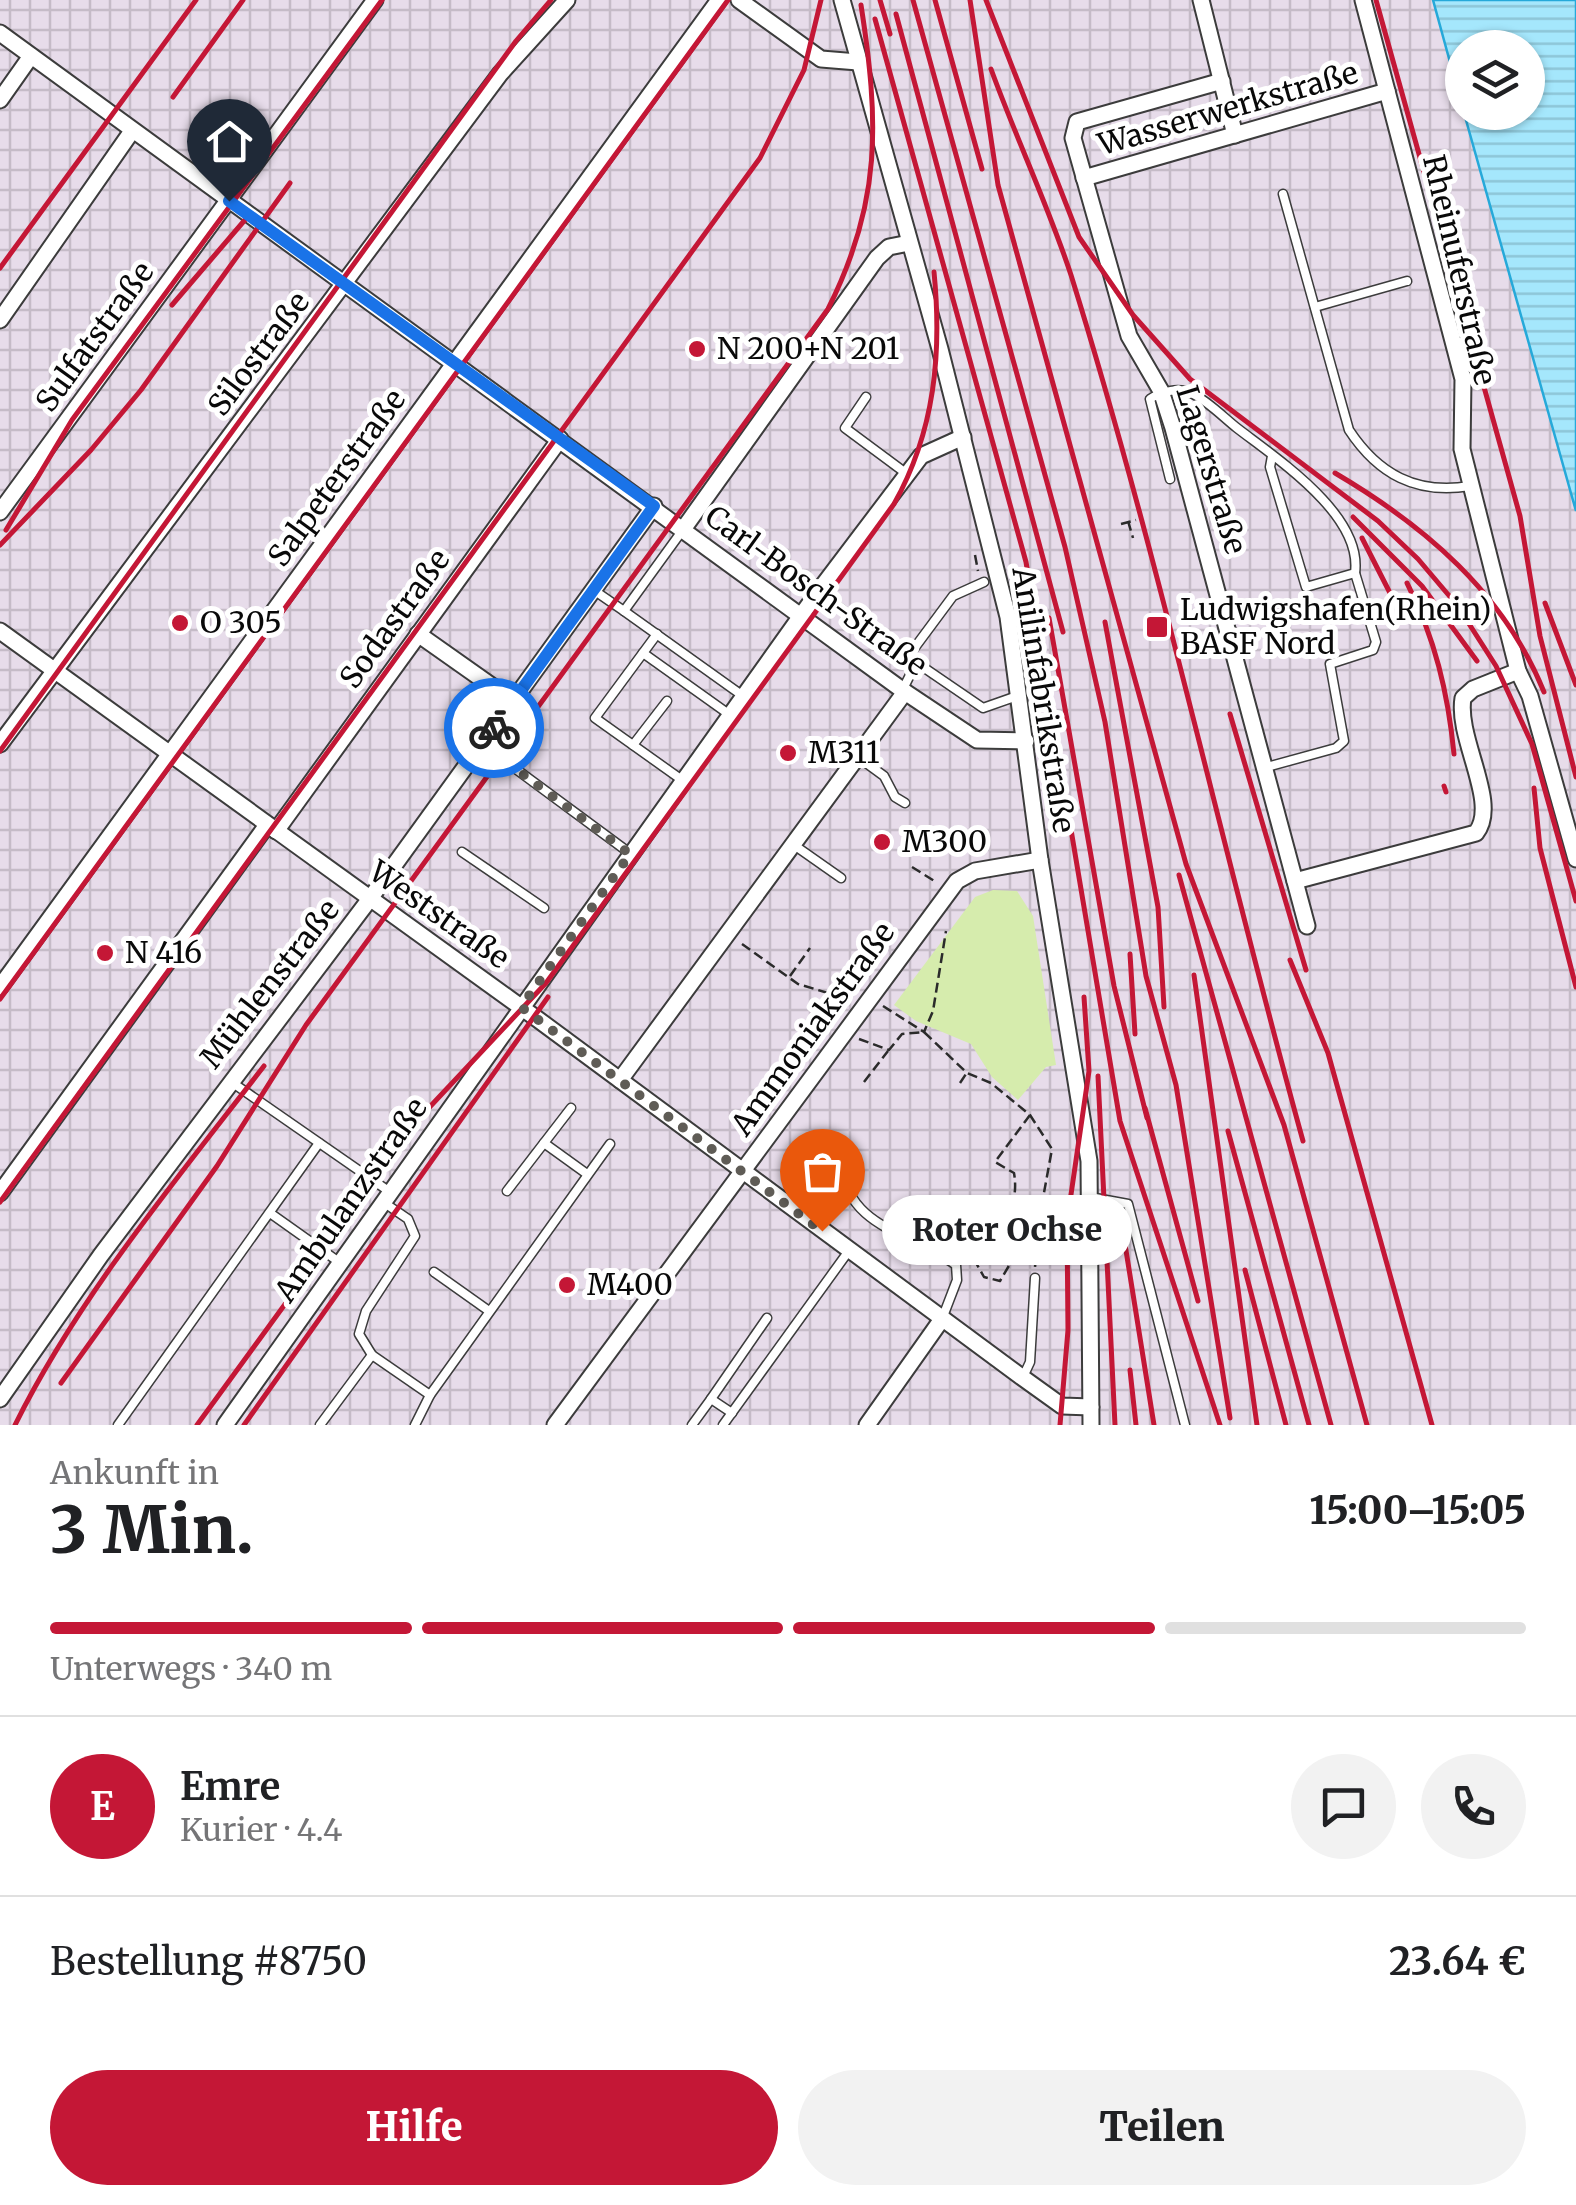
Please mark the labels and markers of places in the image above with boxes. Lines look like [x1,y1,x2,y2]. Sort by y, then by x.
pin [187,99,272,202]
place label: N 200+N 201 [717,329,899,367]
marker: N 200+N 201 [686,338,708,360]
place label: Ludwigshafen(Rhein) BASF Nord [1180,590,1492,662]
place label: O 305 [200,603,282,641]
marker: O 305 [169,612,191,634]
marker: Ludwigshafen(Rhein) BASF Nord [1144,614,1170,640]
place label: M311 [808,733,880,771]
marker: M311 [777,742,799,764]
place label: M300 [902,822,987,860]
marker: M300 [871,831,893,853]
place label: N 416 [125,933,202,971]
marker: N 416 [94,942,116,964]
pin [780,1129,865,1232]
callout: Roter Ochse [882,1196,1132,1266]
place label: M400 [587,1265,673,1303]
marker: M400 [556,1274,578,1296]

